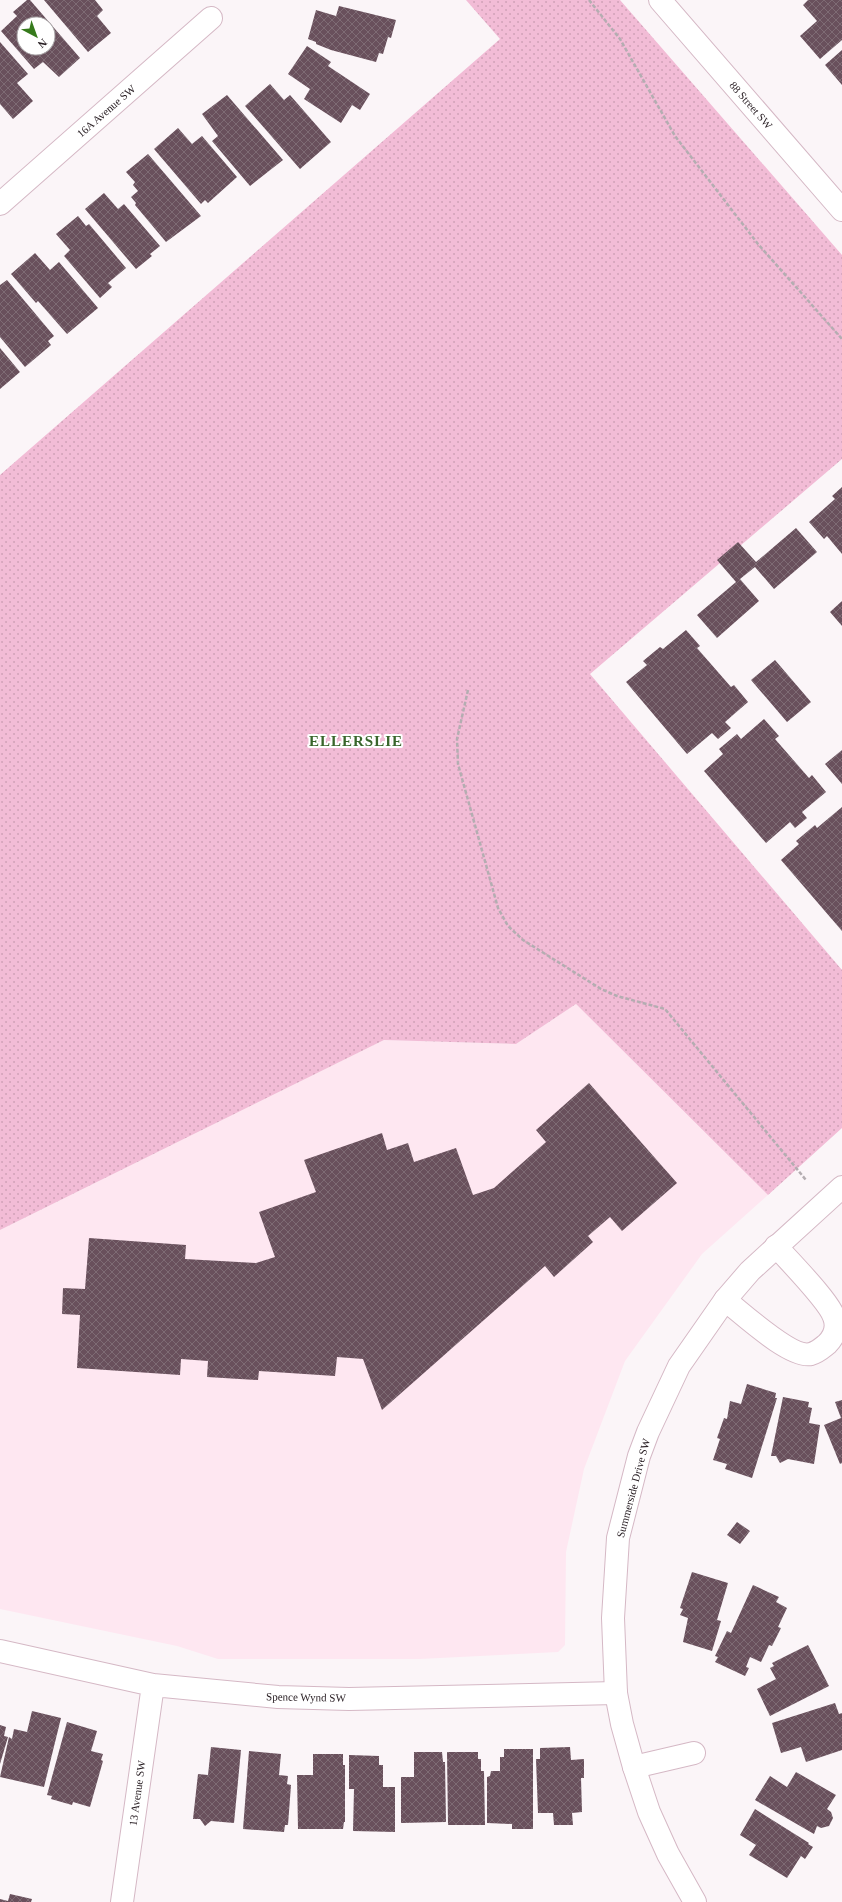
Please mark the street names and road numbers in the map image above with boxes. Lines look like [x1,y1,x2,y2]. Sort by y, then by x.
street label: 88 Street SW [727,79,775,132]
street label: 16A Avenue SW [74,82,138,140]
street label: Summerside Drive SW [614,1437,652,1539]
street label: Spence Wynd SW [266,1690,347,1704]
street label: 13 Avenue SW [126,1759,148,1826]

